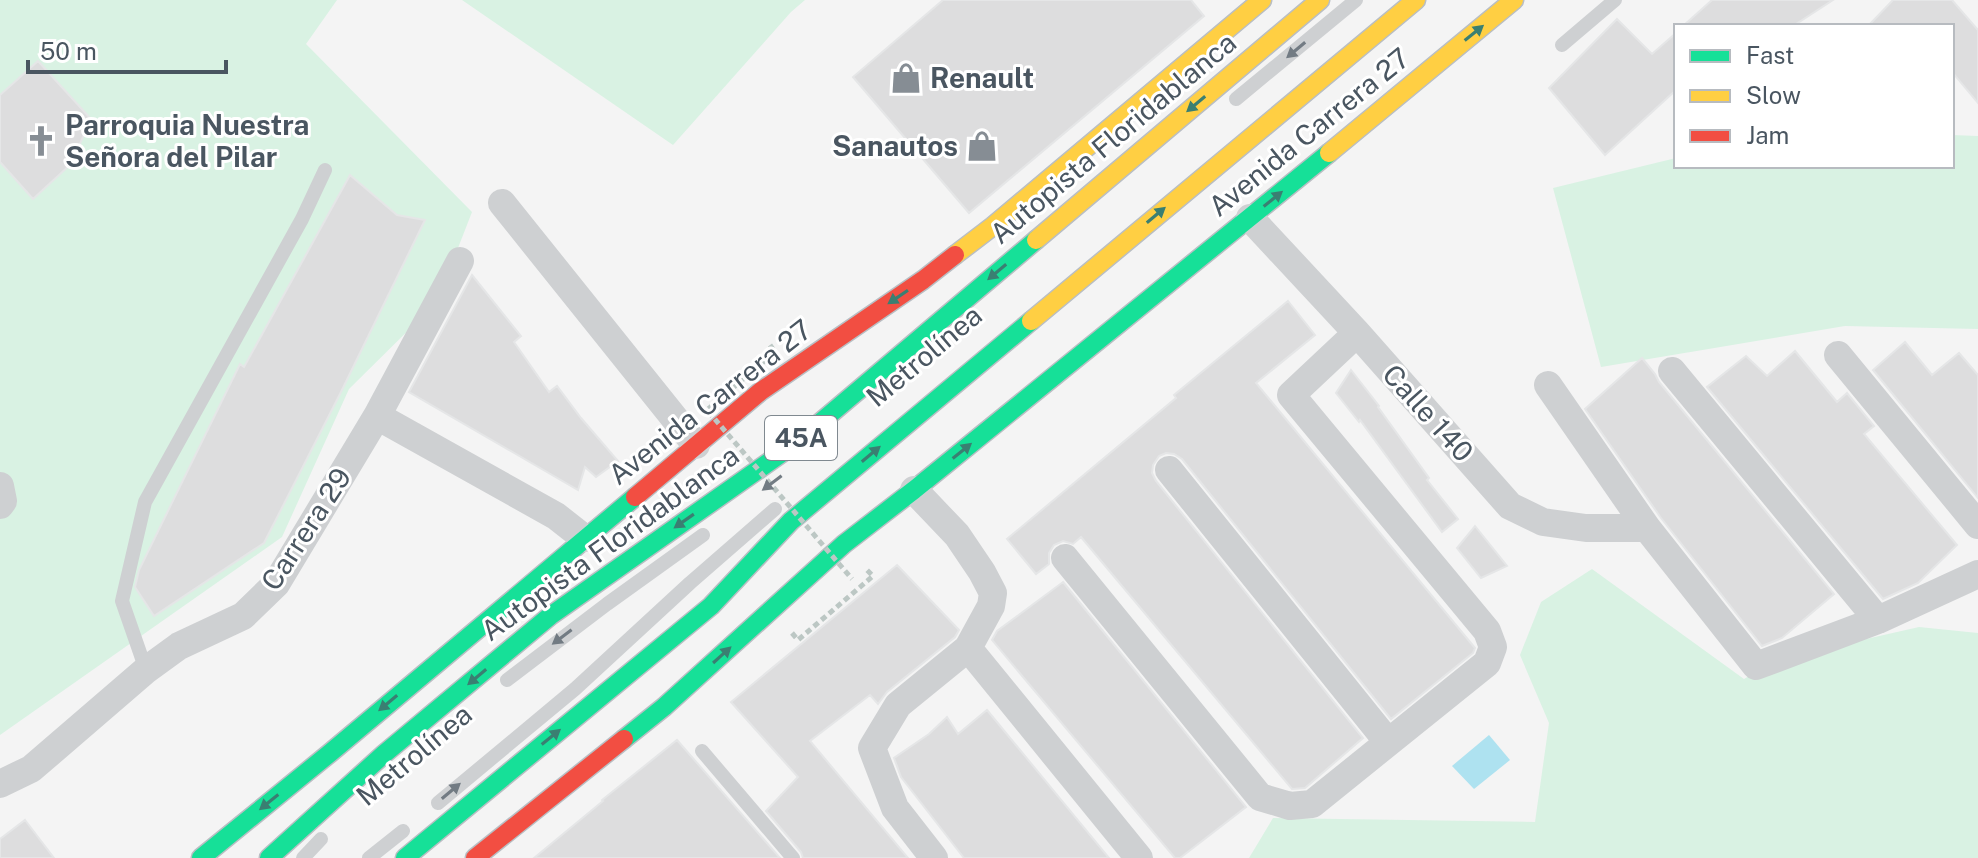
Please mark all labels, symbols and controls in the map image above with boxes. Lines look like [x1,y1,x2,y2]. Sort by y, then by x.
scale bar [28,24,226,74]
legend [1674,24,1954,168]
street label: Autopista Floridablanca [983,25,1242,250]
one-way arrow [1463,25,1483,42]
text: 50 m [40,37,97,65]
street label: Avenida Carrera 27 [1202,41,1416,223]
one-way arrow [1286,41,1306,58]
text: Fast [1746,41,1794,69]
shop icon: Renault [889,61,923,95]
place label: Renault [930,61,1034,94]
text: Slow [1746,81,1801,109]
one-way arrow [1186,95,1206,112]
place label: Parroquia Nuestra Señora del Pilar [65,108,309,173]
text: Jam [1746,121,1789,149]
church icon: Parroquia Nuestra Señora del Pilar [24,124,58,158]
place label: Sanautos [832,129,958,162]
shop icon: Sanautos [965,129,999,163]
one-way arrow [1263,191,1283,207]
one-way arrow [1146,207,1166,224]
one-way arrow [987,263,1007,280]
one-way arrow [887,289,908,304]
street label: Metrolínea [859,298,988,413]
street label: Avenida Carrera 27 [602,312,818,491]
street label: Calle 140 [1376,357,1480,468]
road number: 45A [765,416,837,460]
street label: Autopista Floridablanca [474,438,745,647]
one-way arrow [952,443,972,460]
one-way arrow [861,446,881,463]
street label: Carrera 29 [254,461,357,596]
one-way arrow [761,475,782,490]
one-way arrow [674,513,695,528]
one-way arrow [551,629,573,645]
one-way arrow [712,647,731,665]
one-way arrow [467,668,487,685]
one-way arrow [379,694,399,711]
street label: Metrolínea [349,697,478,812]
one-way arrow [541,729,561,746]
one-way arrow [441,783,461,800]
one-way arrow [259,793,279,810]

